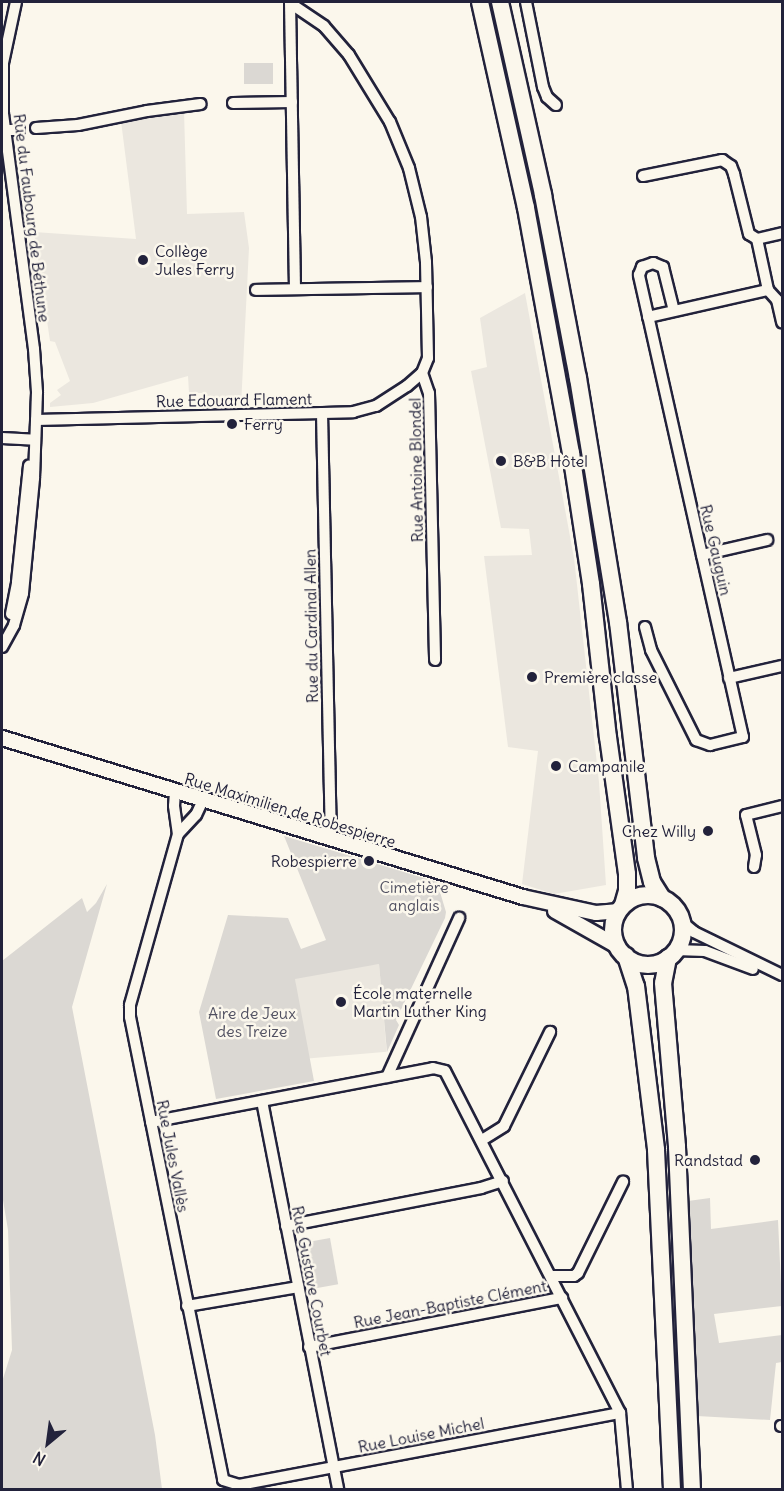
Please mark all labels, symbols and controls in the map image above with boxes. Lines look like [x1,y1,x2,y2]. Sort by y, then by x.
street label: Rue du Faubourg de Béthune [10,113,54,323]
place label: Collège Jules Ferry [155,241,235,279]
marker: Collège Jules Ferry [136,253,150,267]
street label: Rue Edouard Flament [156,389,312,411]
street label: Rue Antoine Blondel [405,397,427,543]
place label: Ferry [244,414,283,434]
marker: Ferry [225,417,239,431]
place label: B&B Hôtel [513,451,588,471]
marker: B&B Hôtel [494,454,508,468]
street label: Rue Gauguin [696,503,736,597]
street label: Rue du Cardinal Allen [300,549,322,703]
place label: Première classe [544,667,657,687]
marker: Première classe [525,670,539,684]
place label: Campanile [568,756,645,776]
marker: Campanile [549,759,563,773]
street label: Rue Maximilien de Robespierre [182,769,398,851]
place label: Chez Willy [622,821,696,841]
marker: Chez Willy [701,824,715,838]
place label: Robespierre [271,851,357,871]
marker: Robespierre [362,854,376,868]
park label: Cimetière anglais [379,877,449,915]
place label: École maternelle Martin Luther King [353,983,487,1021]
marker: École maternelle Martin Luther King [334,995,348,1009]
park label: Aire de Jeux des Treize [208,1003,296,1041]
street label: Rue Jules Vallès [153,1098,193,1214]
place label: Randstad [674,1150,743,1170]
marker: Randstad [748,1153,762,1167]
street label: Rue Gustave Courbet [288,1204,336,1358]
street label: Rue Jean-Baptiste Clément [352,1276,548,1332]
north arrow [18,1413,78,1473]
street label: Rue Louise Michel [356,1413,486,1457]
text: N [30,1447,49,1470]

